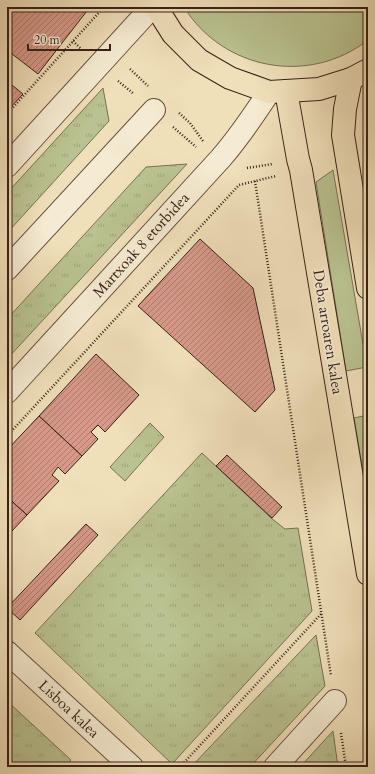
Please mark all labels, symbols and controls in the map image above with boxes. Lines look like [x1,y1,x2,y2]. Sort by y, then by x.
scale bar [28,26,110,52]
text: 20 m [34,32,61,48]
street label: Martxoak 8 etorbidea [88,188,194,302]
street label: Deba arroaren kalea [308,268,348,396]
street label: Lisboa kalea [34,676,104,743]

